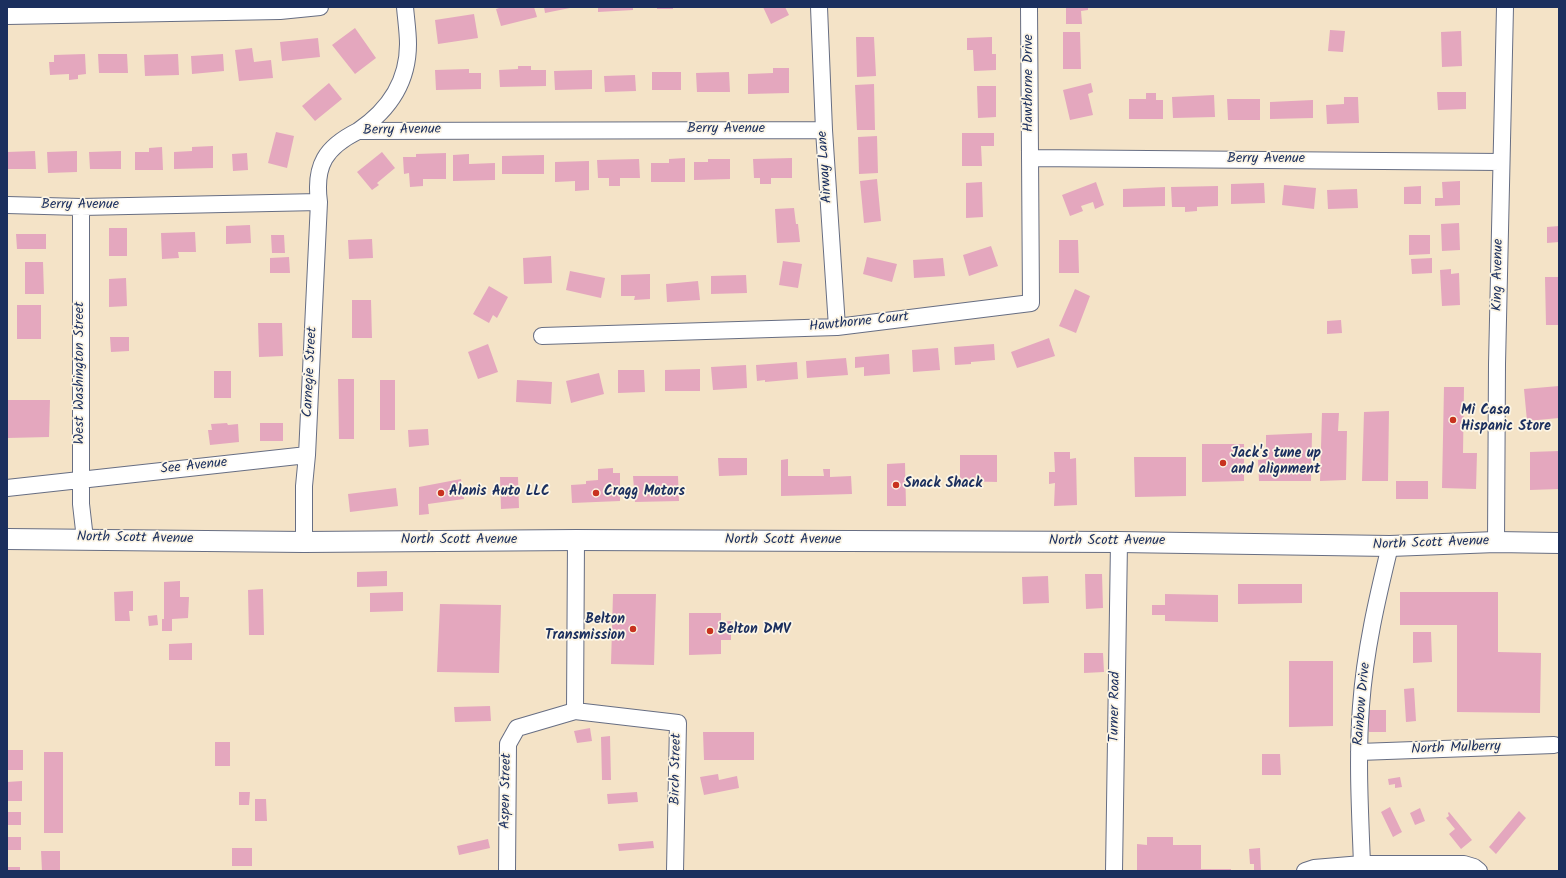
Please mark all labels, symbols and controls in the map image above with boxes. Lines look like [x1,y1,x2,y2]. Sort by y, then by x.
street label: Hawthorne Drive [1022,34,1038,132]
street label: Berry Avenue [363,122,441,140]
street label: Berry Avenue [687,122,765,138]
street label: Airway Lane [815,130,837,204]
street label: Berry Avenue [1227,152,1305,168]
street label: Berry Avenue [41,198,119,214]
street label: King Avenue [1490,239,1508,311]
street label: West Washington Street [73,301,89,445]
street label: Hawthorne Court [808,309,910,337]
street label: Carnegie Street [300,326,322,418]
place label: Mi Casa Hispanic Store [1461,404,1551,436]
marker: Mi Casa Hispanic Store [1448,415,1458,425]
place label: Jack's tune up and alignment [1231,447,1321,480]
street label: See Avenue [160,455,228,479]
marker: Jack's tune up and alignment [1218,458,1228,468]
place label: Snack Shack [904,477,982,493]
marker: Snack Shack [891,480,901,490]
place label: Alanis Auto LLC [449,485,550,501]
place label: Cragg Motors [604,485,685,501]
marker: Alanis Auto LLC [436,488,446,498]
marker: Cragg Motors [591,488,601,498]
street label: North Scott Avenue [77,530,193,548]
street label: North Scott Avenue [401,533,517,549]
street label: North Scott Avenue [725,533,841,549]
street label: North Scott Avenue [1049,534,1165,550]
street label: North Scott Avenue [1372,534,1490,554]
place label: Belton Transmission [545,613,625,646]
place label: Belton DMV [718,623,790,639]
marker: Belton Transmission [628,624,638,634]
marker: Belton DMV [705,626,715,636]
street label: Rainbow Drive [1351,662,1375,746]
street label: Turner Road [1107,671,1125,743]
street label: Birch Street [668,733,686,805]
street label: North Mulberry [1411,739,1501,759]
street label: Aspen Street [498,753,516,829]

